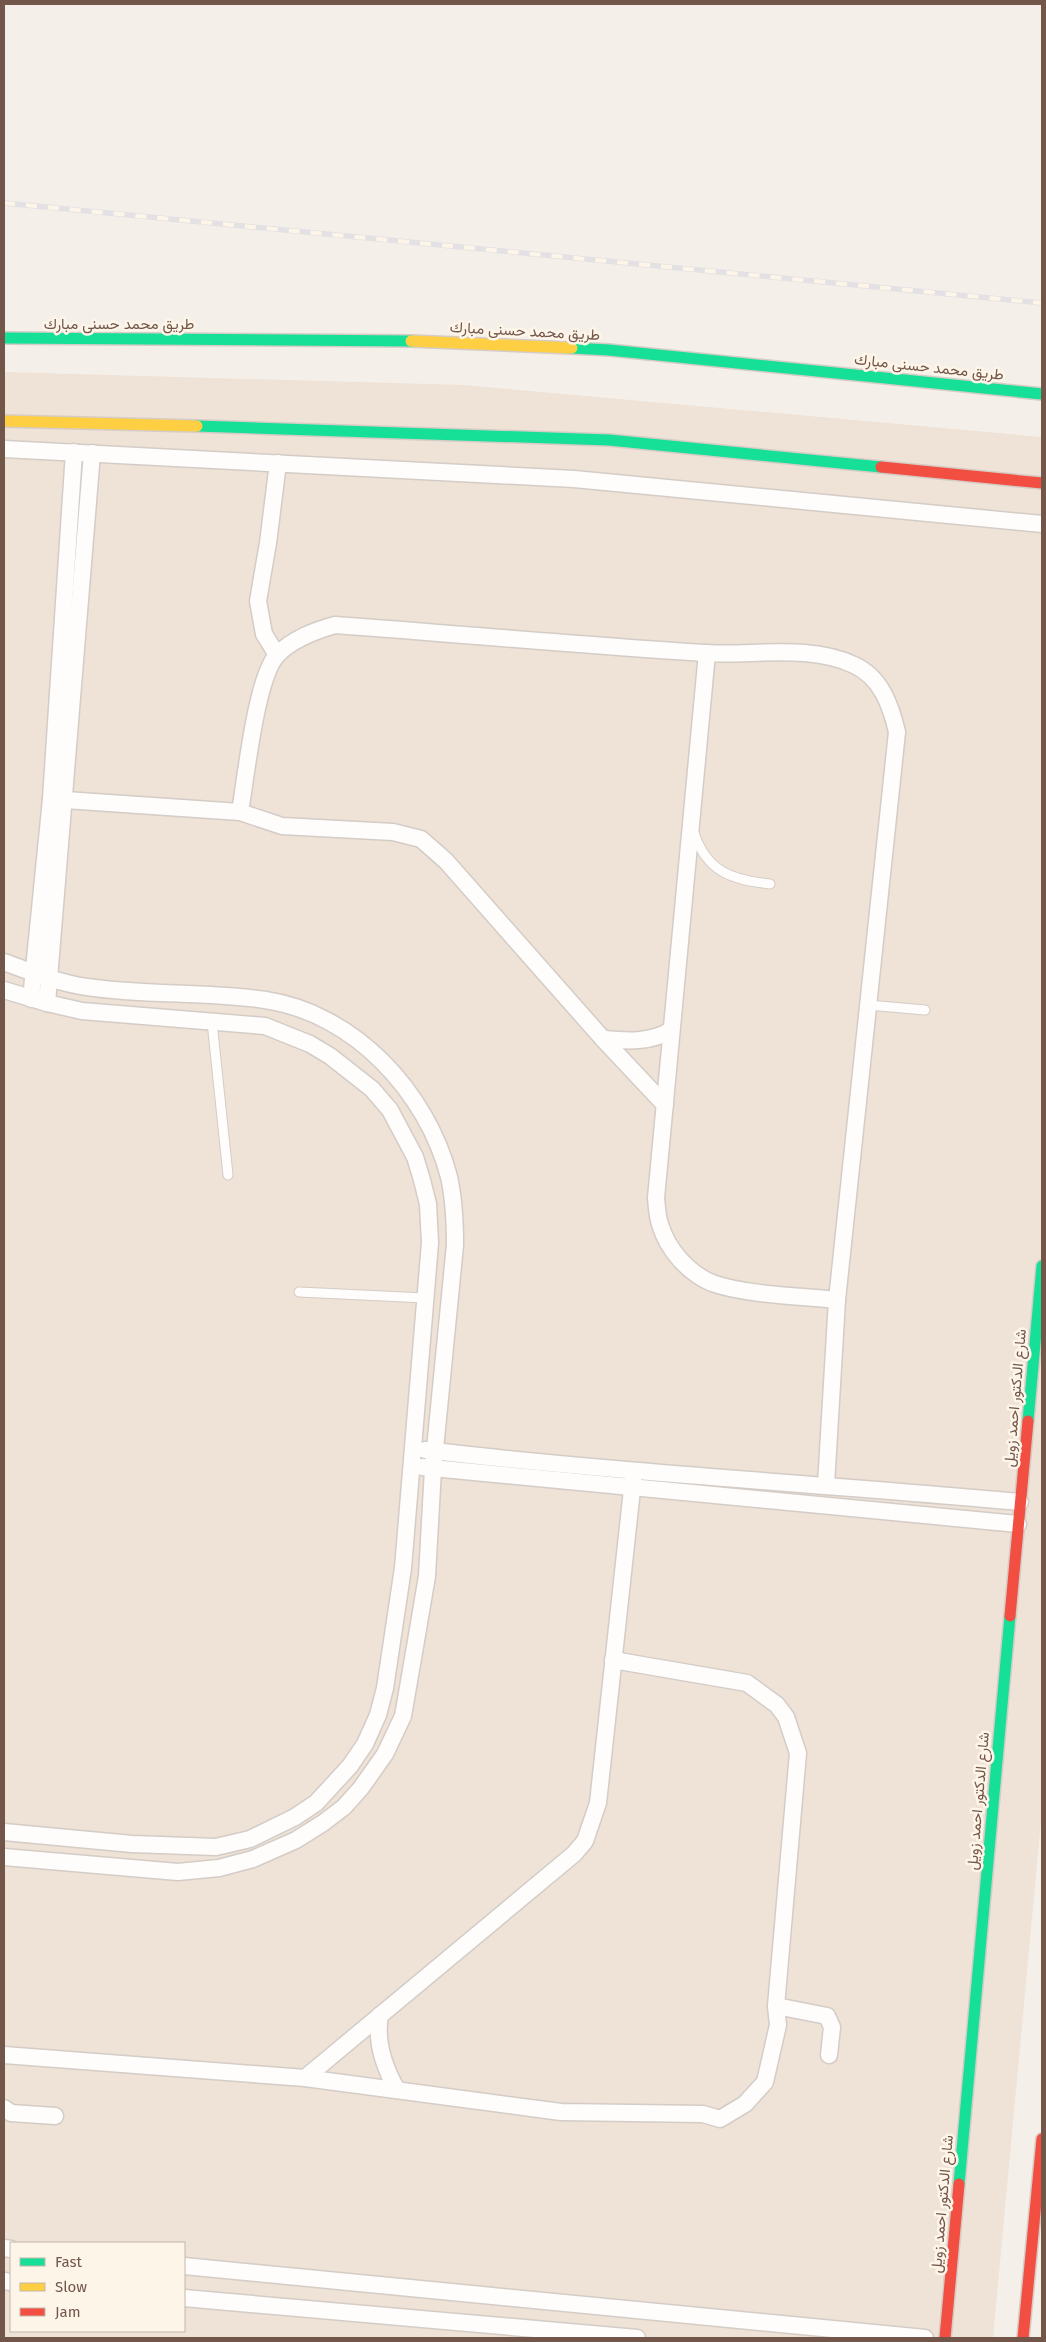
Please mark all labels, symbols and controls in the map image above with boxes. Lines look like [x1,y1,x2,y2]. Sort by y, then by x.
street label: طريق محمد حسنى مبارك [44,315,194,334]
street label: طريق محمد حسنى مبارك [449,318,601,345]
street label: طريق محمد حسنى مبارك [853,350,1005,385]
street label: شارع الدكتور احمد زويل [1000,1328,1032,1468]
street label: شارع الدكتور احمد زويل [963,1731,995,1871]
street label: شارع الدكتور احمد زويل [927,2134,959,2274]
legend [10,2242,185,2332]
text: Fast [55,2253,82,2271]
text: Slow [55,2278,87,2296]
text: Jam [55,2303,81,2321]

